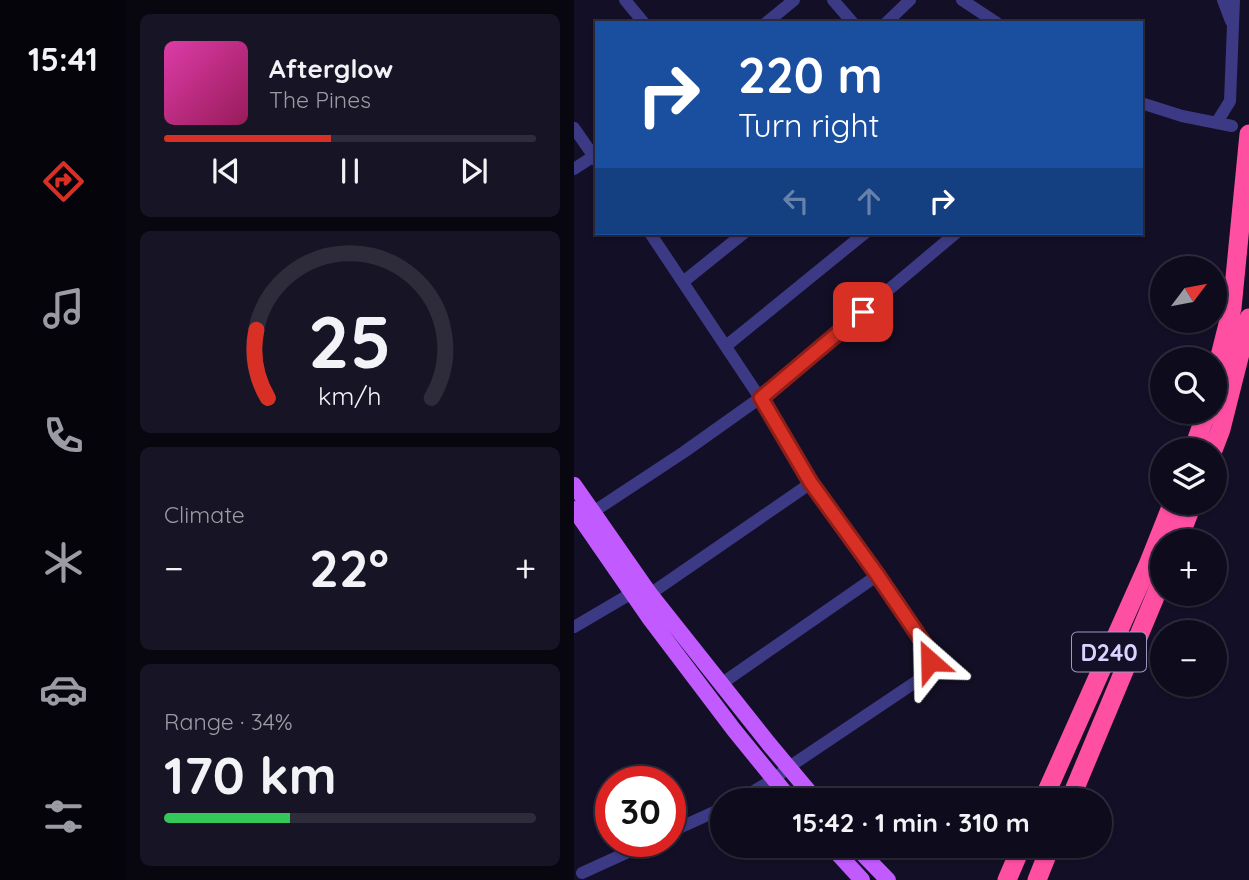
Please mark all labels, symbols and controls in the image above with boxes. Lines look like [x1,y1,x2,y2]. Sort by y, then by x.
text: 15:41 [28,39,98,79]
text: 220 m [738,44,883,105]
icon: right [623,49,714,140]
text: Afterglow [269,52,393,85]
text: The Pines [269,85,371,114]
text: Turn right [738,105,879,145]
icon: previous [207,152,245,190]
icon: pause [331,152,369,190]
icon: next [455,152,493,190]
icon: directions [39,157,88,206]
icon: left [777,182,815,220]
icon: ahead [850,182,888,220]
icon: right [923,182,961,220]
north arrow [1150,256,1227,332]
map controls [1150,256,1227,697]
pin [833,282,893,342]
icon: music [39,284,88,333]
icon: arrive [844,293,882,331]
text: 25 [308,295,392,386]
button: search [1150,347,1227,424]
text: km/h [318,380,382,411]
icon: phone [39,411,88,460]
button: layers [1150,438,1227,515]
text: Climate [164,500,245,529]
button: + [1150,529,1227,606]
text: 22° [309,535,389,600]
icon: climate [39,538,88,587]
text: − [164,544,184,592]
text: + [515,544,536,592]
button: − [1150,620,1227,697]
position arrow [893,624,967,698]
road number: D240 [1072,632,1146,672]
icon: car [39,665,88,714]
text: Range · 34% [164,707,293,736]
text: 170 km [164,742,337,807]
speed limit sign: 30 [595,766,686,857]
icon: filters [39,792,88,841]
text: 15:42 · 1 min · 310 m [792,806,1030,839]

